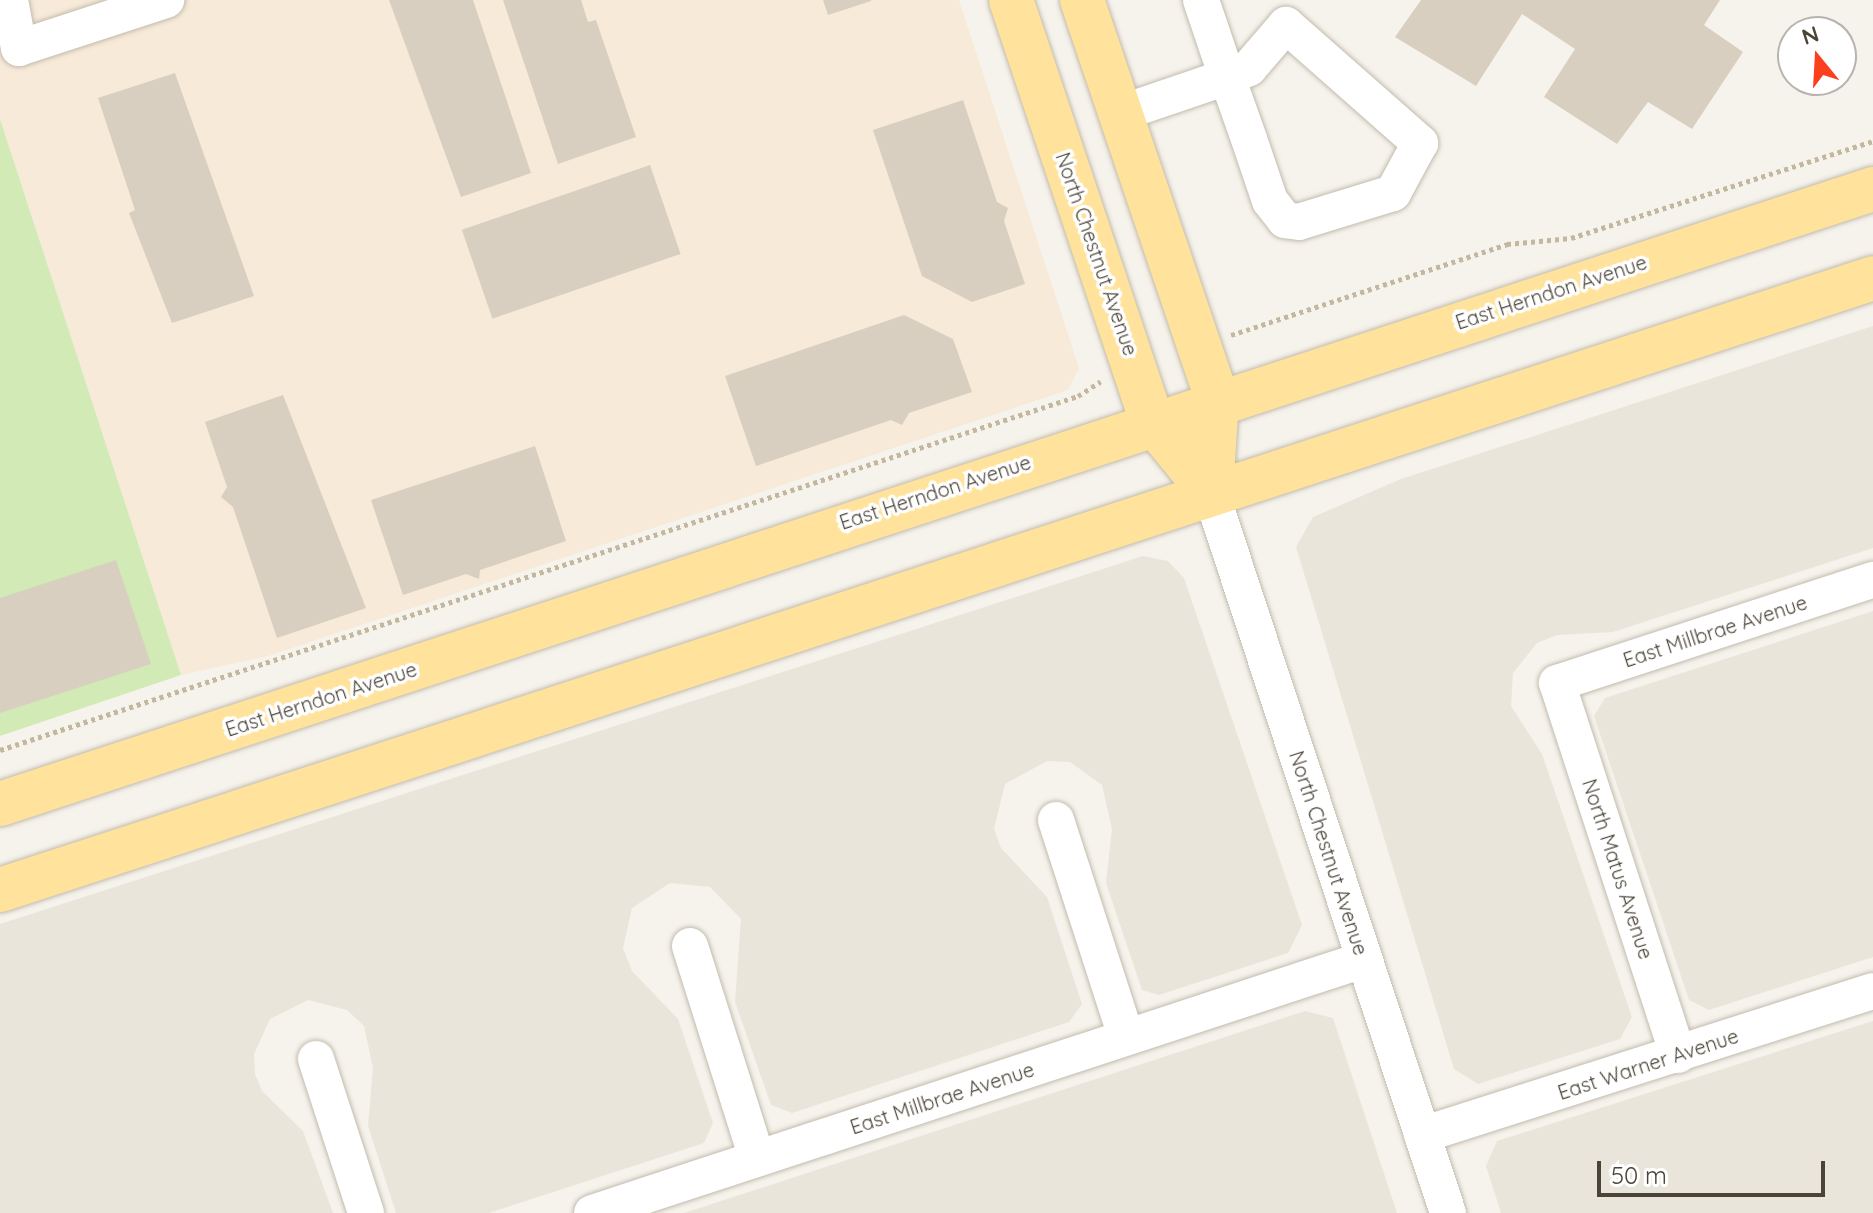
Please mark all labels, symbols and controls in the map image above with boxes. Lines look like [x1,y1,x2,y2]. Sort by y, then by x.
north arrow [1777,16,1857,96]
text: N [1798,19,1822,51]
street label: North Chestnut Avenue [1051,149,1143,359]
street label: East Herndon Avenue [1452,250,1650,334]
street label: East Herndon Avenue [836,450,1034,534]
street label: East Millbrae Avenue [1620,590,1810,672]
street label: East Herndon Avenue [222,657,420,741]
street label: North Chestnut Avenue [1285,748,1373,958]
street label: North Matus Avenue [1578,776,1658,962]
street label: East Warner Avenue [1555,1023,1741,1105]
street label: East Millbrae Avenue [847,1057,1037,1139]
scale bar [1601,1145,1829,1195]
text: 50 m [1611,1160,1667,1190]

